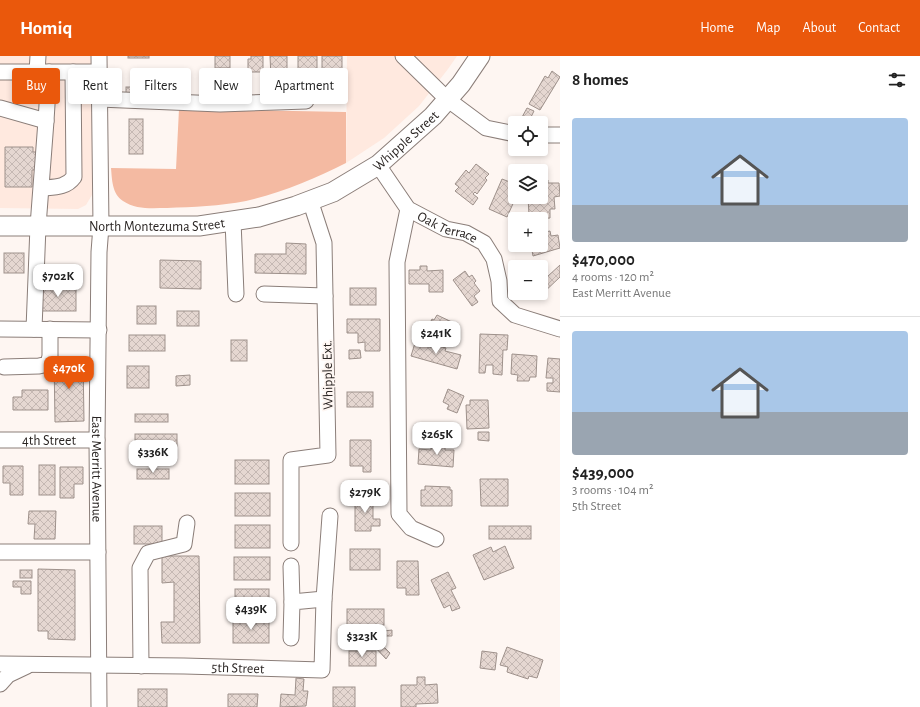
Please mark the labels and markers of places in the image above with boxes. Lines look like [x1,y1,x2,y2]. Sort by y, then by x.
pin: $702K [30,264,86,298]
pin: $241K [408,321,464,355]
pin: $470K [41,356,97,390]
pin: $265K [409,422,465,456]
pin: $336K [125,440,181,474]
pin: $279K [337,480,393,514]
pin: $439K [223,597,279,631]
pin: $323K [334,624,390,658]

